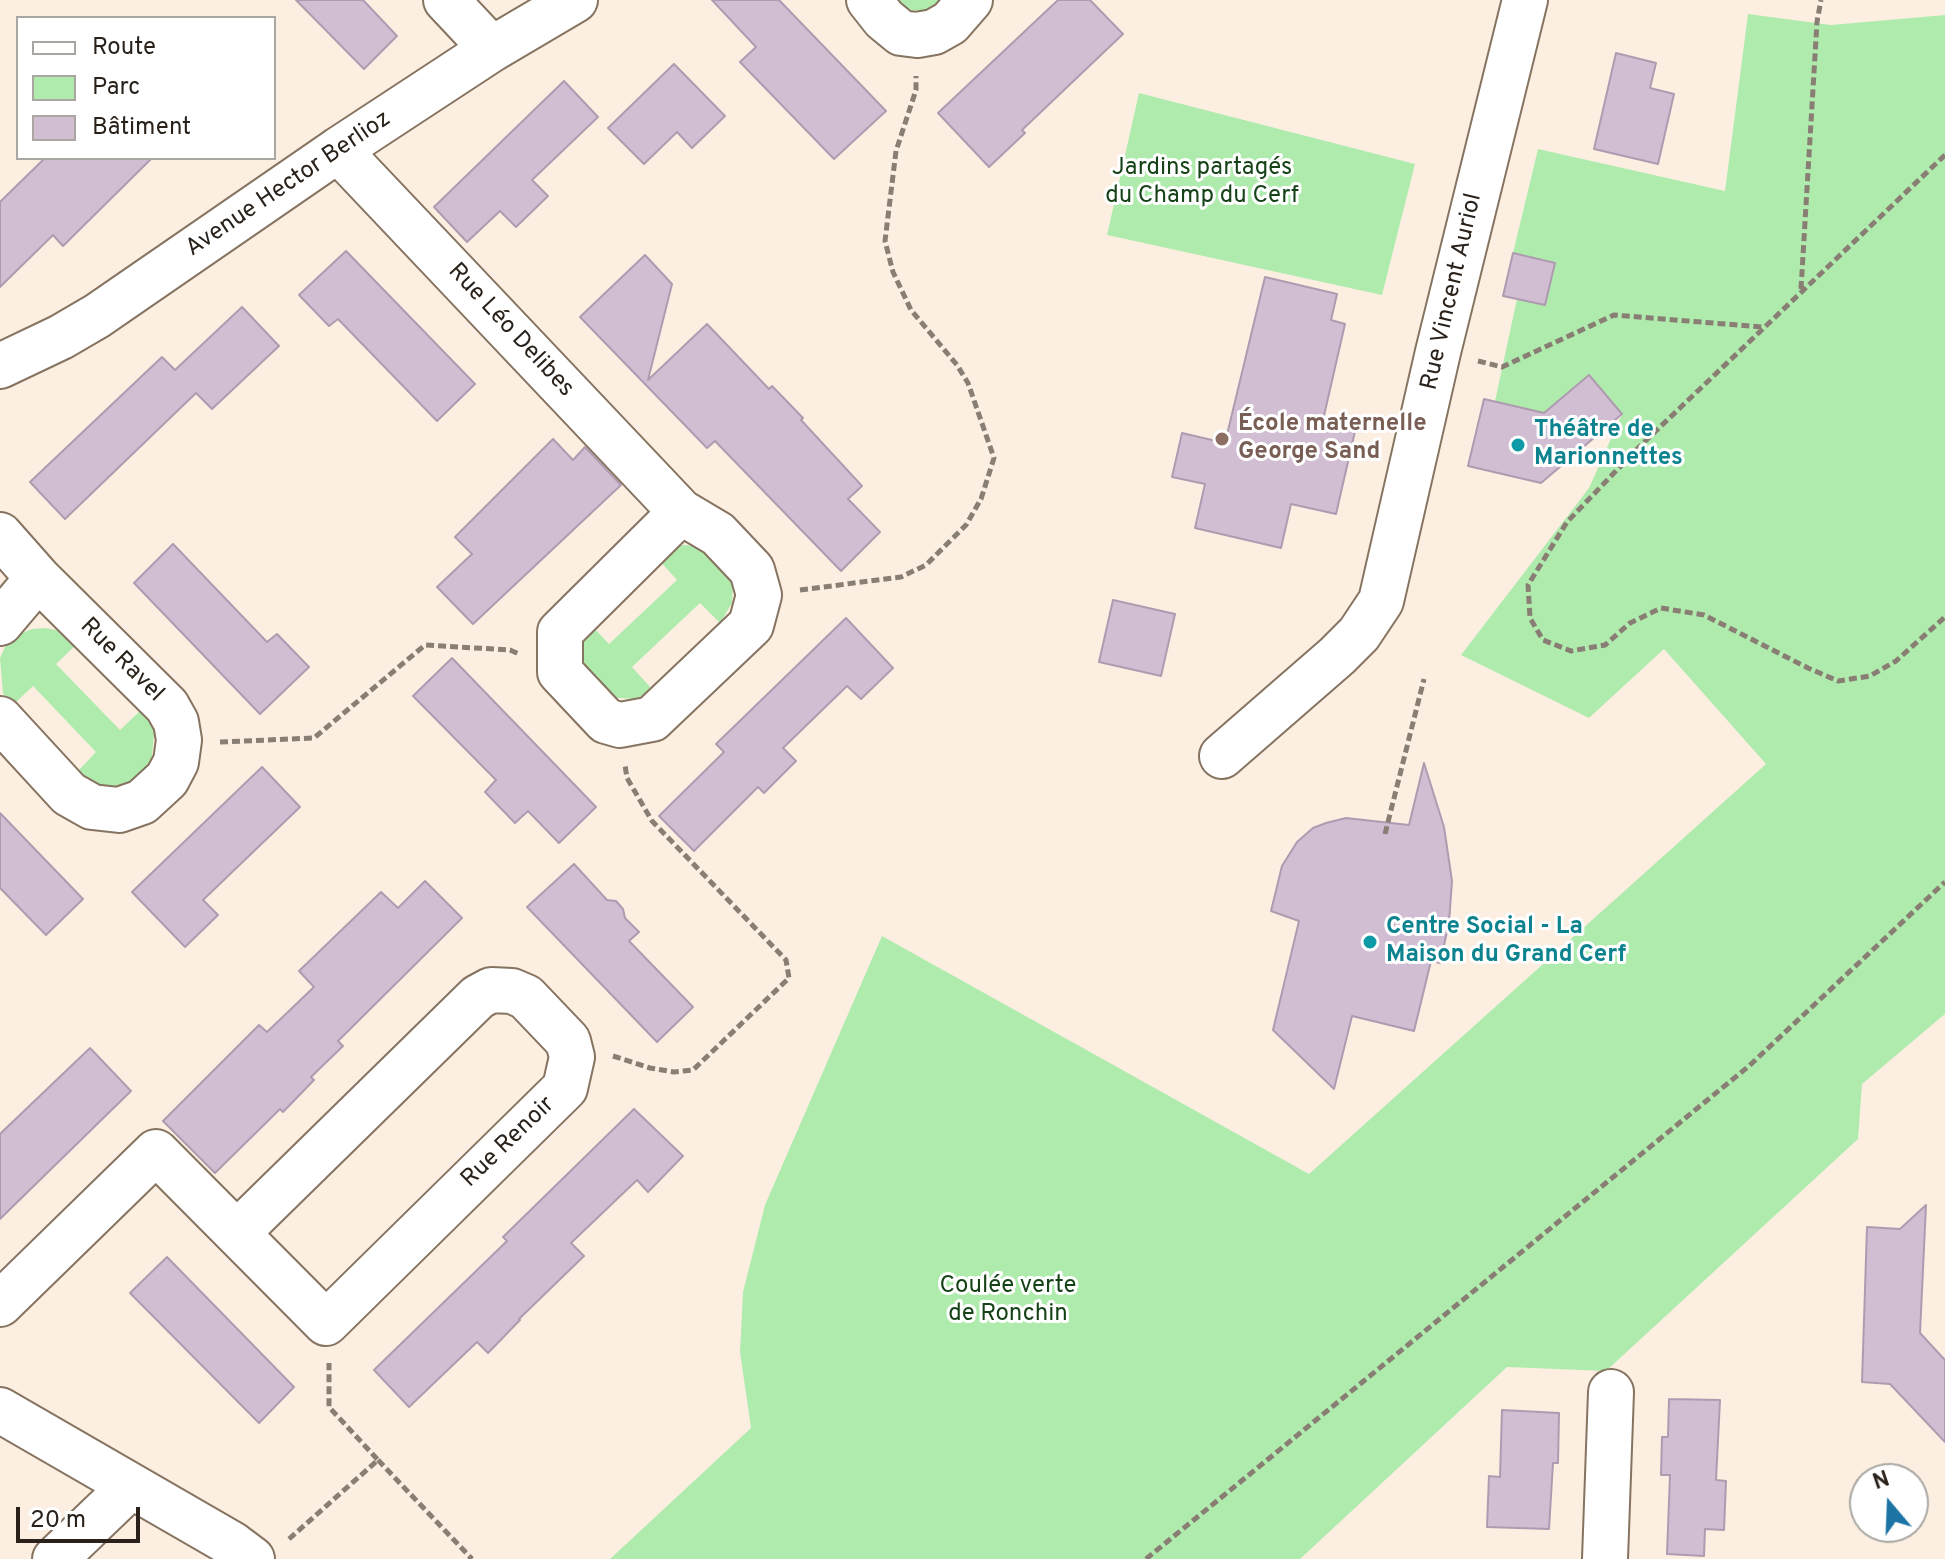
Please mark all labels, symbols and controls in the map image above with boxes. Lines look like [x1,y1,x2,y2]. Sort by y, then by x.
legend [16,16,276,160]
text: Route [92,33,156,63]
text: Parc [92,73,140,103]
street label: Avenue Hector Berlioz [181,106,397,264]
text: Bâtiment [92,113,191,143]
park label: Jardins partagés du Champ du Cerf [1105,155,1299,211]
street label: Rue Vincent Auriol [1416,191,1490,393]
street label: Rue Léo Delibes [441,258,579,404]
place label: École maternelle George Sand [1238,411,1427,467]
place label: Théâtre de Marionnettes [1534,417,1683,473]
marker: École maternelle George Sand [1213,430,1231,448]
marker: Théâtre de Marionnettes [1509,436,1527,454]
street label: Rue Ravel [73,613,169,709]
place label: Centre Social - La Maison du Grand Cerf [1386,914,1626,970]
marker: Centre Social - La Maison du Grand Cerf [1361,933,1379,951]
street label: Rue Renoir [456,1091,562,1195]
park label: Coulée verte de Ronchin [939,1273,1077,1329]
north arrow [1849,1463,1929,1543]
text: N [1870,1466,1894,1497]
scale bar [20,1491,144,1541]
text: 20 m [30,1506,86,1536]

